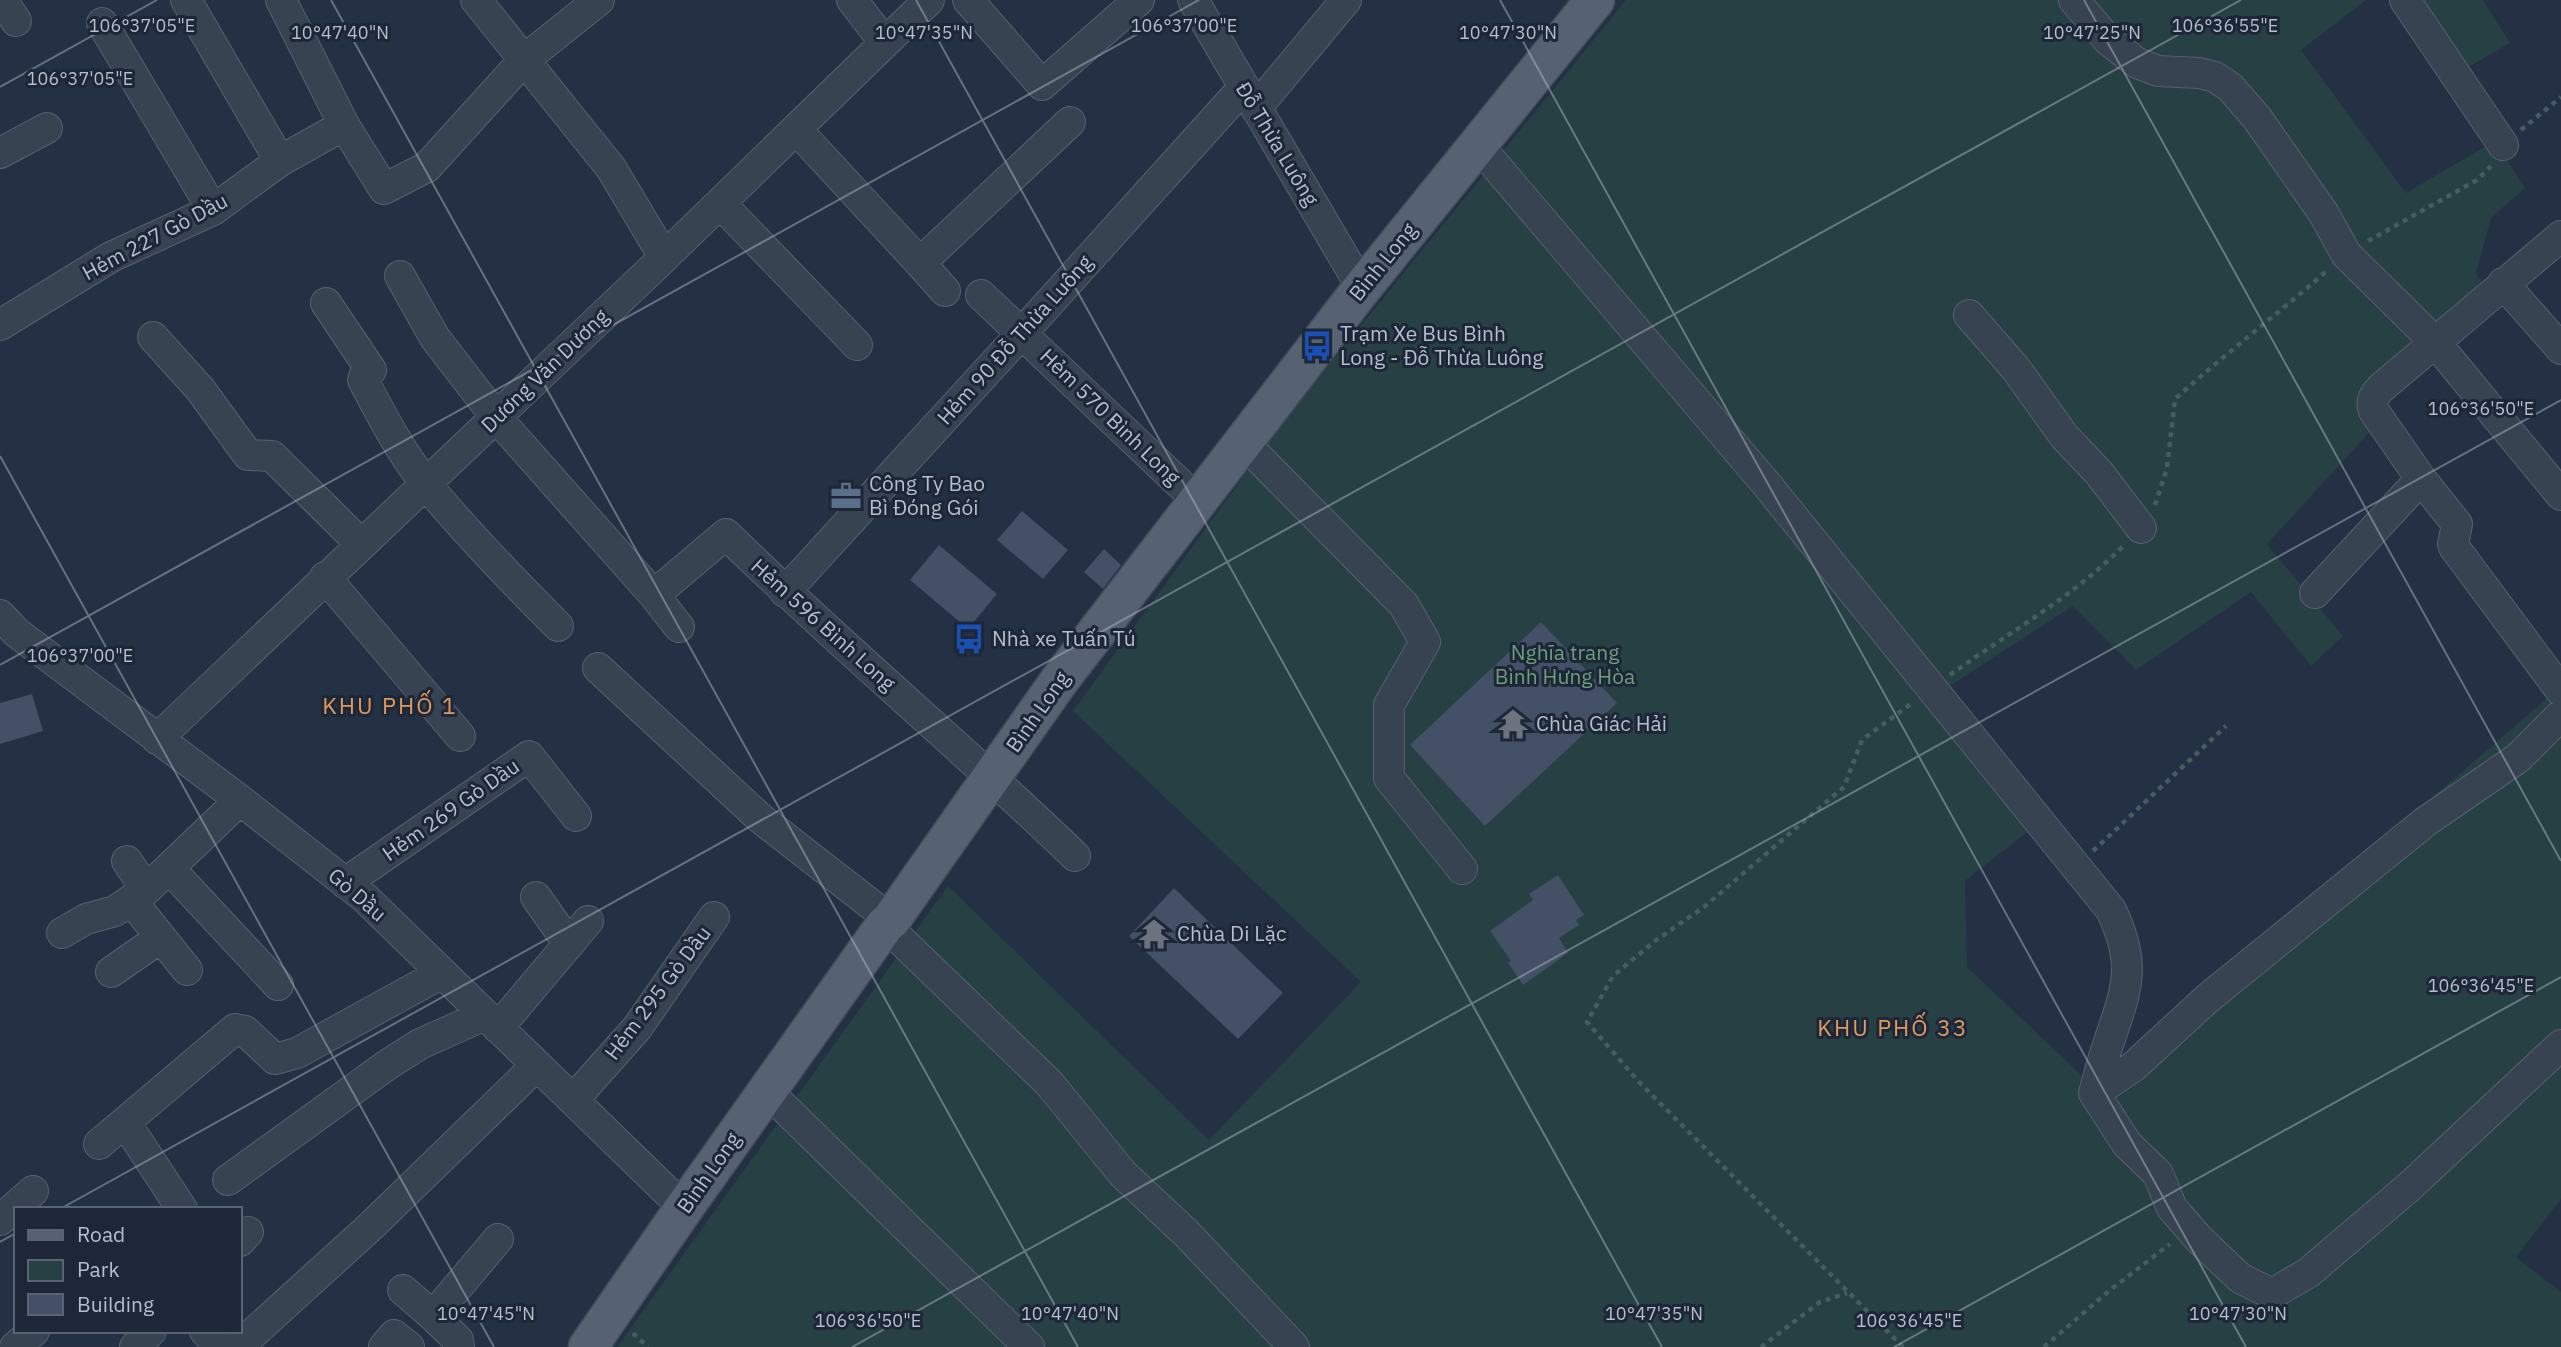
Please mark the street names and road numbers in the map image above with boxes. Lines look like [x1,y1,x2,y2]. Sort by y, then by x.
street label: Đỗ Thừa Luông [1230,76,1326,211]
street label: Hẻm 227 Gò Dầu [77,186,232,286]
street label: Bình Long [1342,216,1422,306]
street label: Hẻm 90 Đỗ Thừa Luông [930,248,1098,430]
street label: Dương Văn Dương [475,302,614,438]
street label: Hẻm 570 Bình Long [1034,342,1187,491]
street label: Hẻm 596 Bình Long [745,552,902,697]
street label: Bình Long [999,665,1075,757]
street label: Hẻm 269 Gò Dầu [376,752,524,867]
street label: Gò Dầu [323,861,393,927]
street label: Hẻm 295 Gò Dầu [598,920,717,1065]
street label: Bình Long [670,1126,746,1218]

